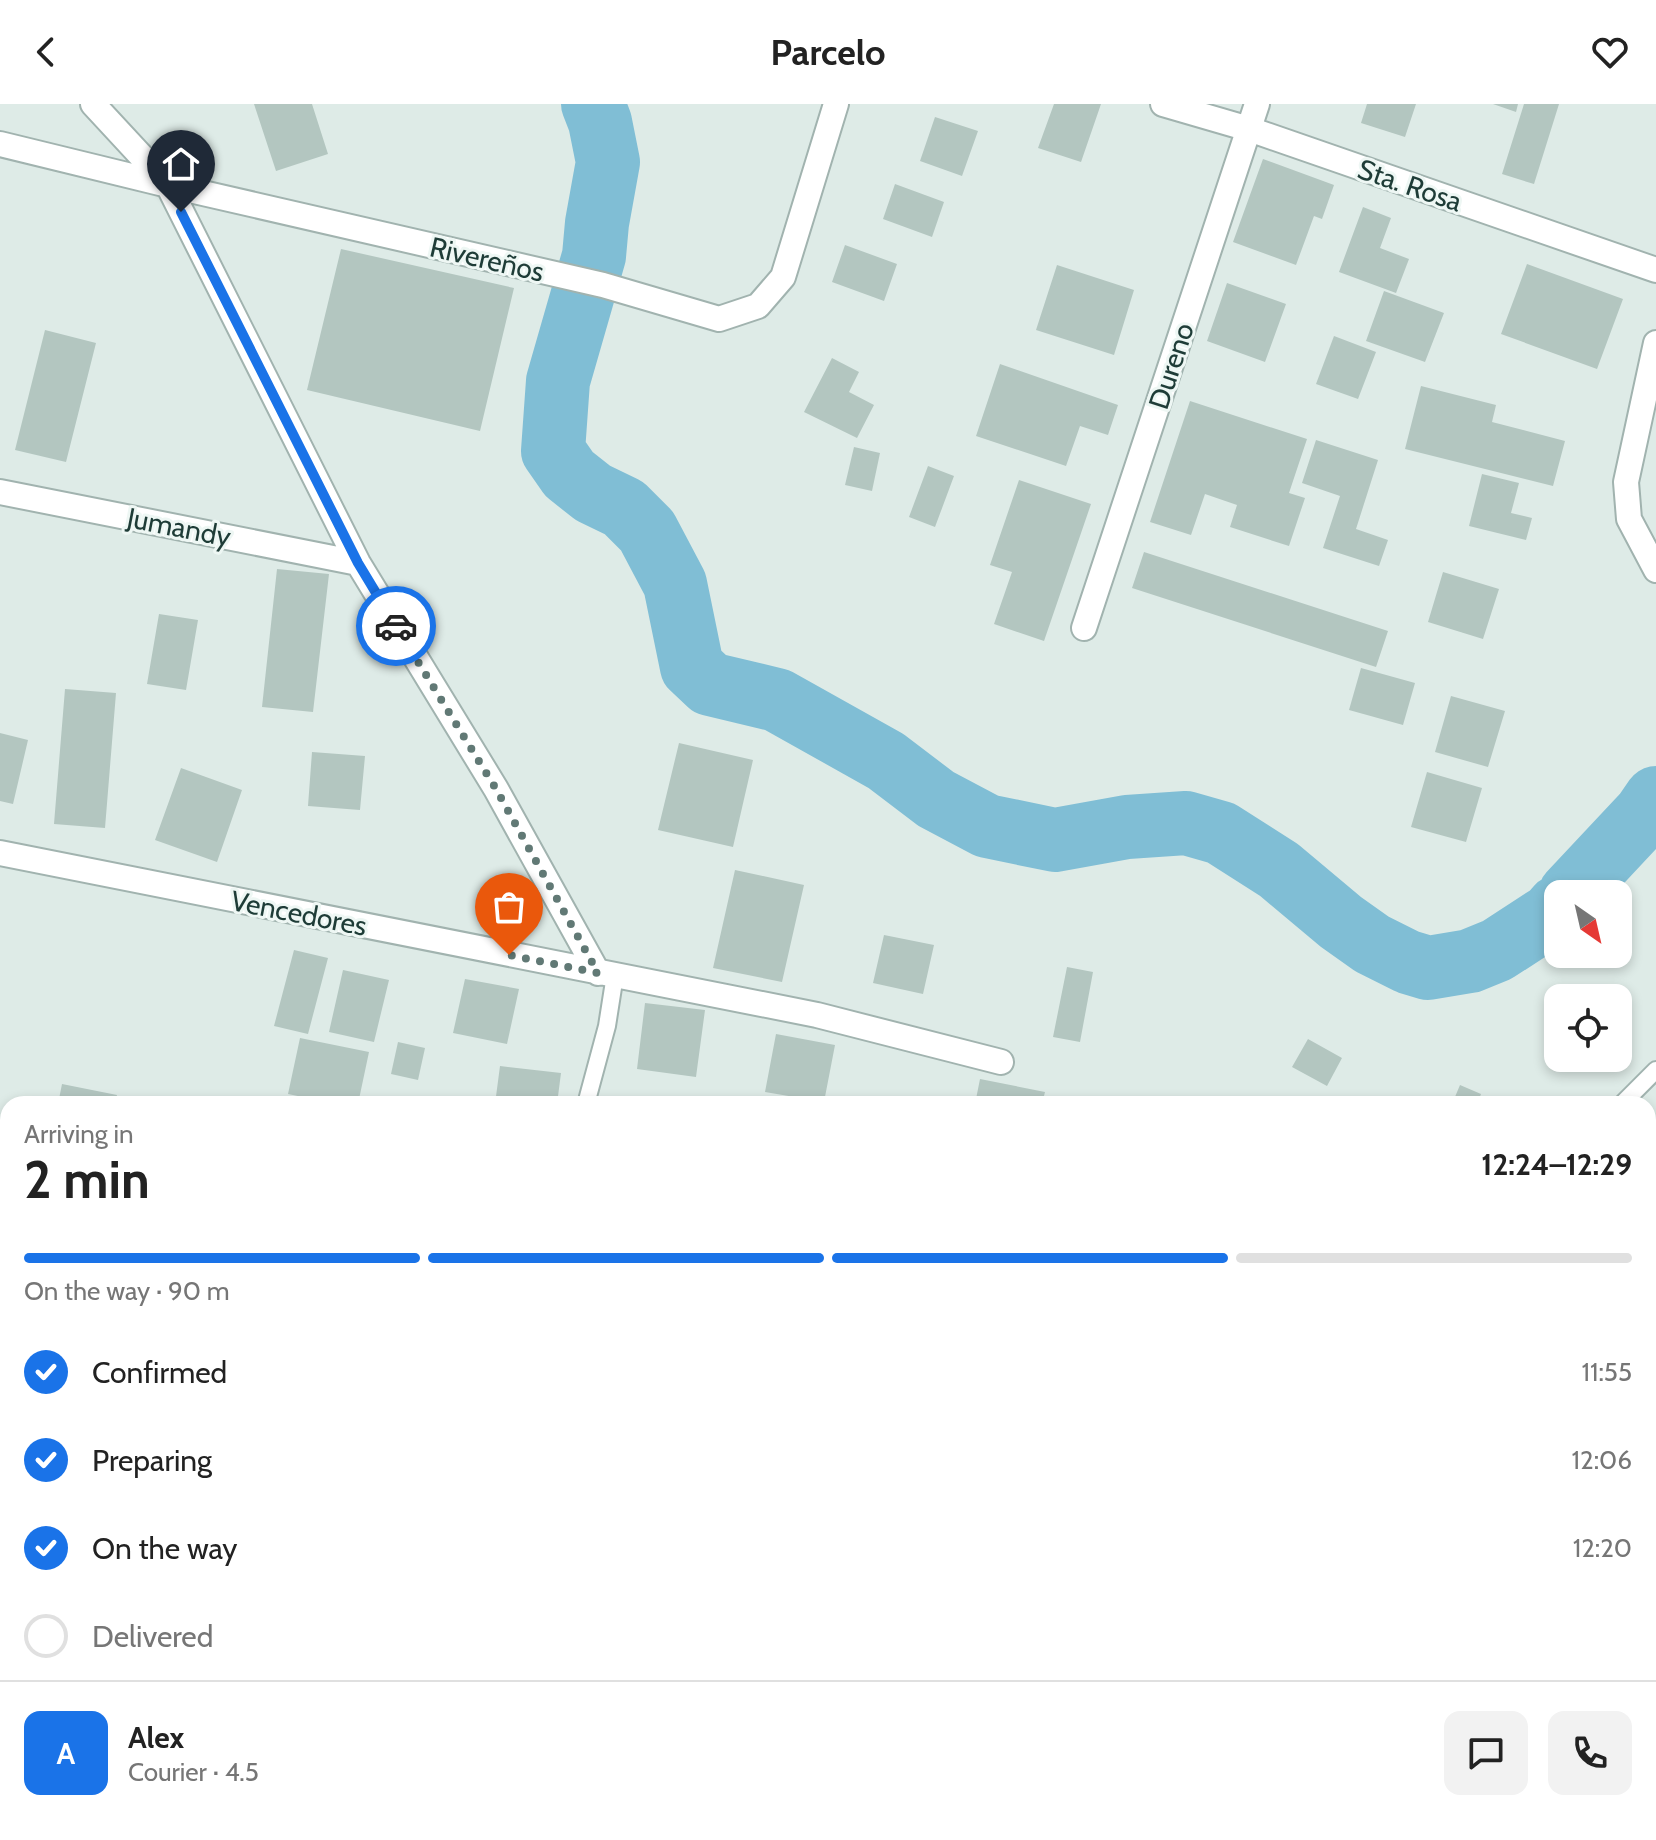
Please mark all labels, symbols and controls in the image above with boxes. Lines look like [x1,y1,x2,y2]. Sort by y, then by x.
icon: back [24,30,68,74]
text: Parcelo [770,30,886,74]
icon: heart [1588,30,1632,74]
pin [147,130,215,212]
icon: home [159,142,203,186]
street label: Sta. Rosa [1354,151,1467,219]
street label: Rivereños [427,229,547,289]
street label: Dureno [1141,319,1201,413]
street label: Jumandy [123,500,234,554]
courier [356,586,436,666]
icon: car [374,604,418,648]
pin [475,873,543,955]
north arrow [1544,880,1632,968]
map controls [1544,880,1632,1072]
street label: Vencedores [228,883,370,943]
icon: bag [487,885,531,929]
button: locate [1544,984,1632,1072]
text: Arriving in [24,1118,134,1150]
text: 12:24–12:29 [1481,1146,1632,1183]
text: 2 min [24,1148,150,1211]
text: On the way · 90 m [24,1275,230,1307]
icon: check [24,1350,68,1394]
text: Confirmed [92,1354,227,1391]
text: 11:55 [1582,1356,1632,1388]
icon: check [24,1438,68,1482]
text: Preparing [92,1442,212,1479]
text: 12:06 [1572,1444,1632,1476]
icon: check [24,1526,68,1570]
text: On the way [92,1530,237,1567]
text: 12:20 [1573,1532,1632,1564]
text: Delivered [92,1618,213,1655]
button: chat [1444,1711,1528,1795]
button: phone [1548,1711,1632,1795]
text: Alex [128,1719,184,1756]
text: A [57,1735,75,1772]
text: Courier · 4.5 [128,1756,259,1788]

